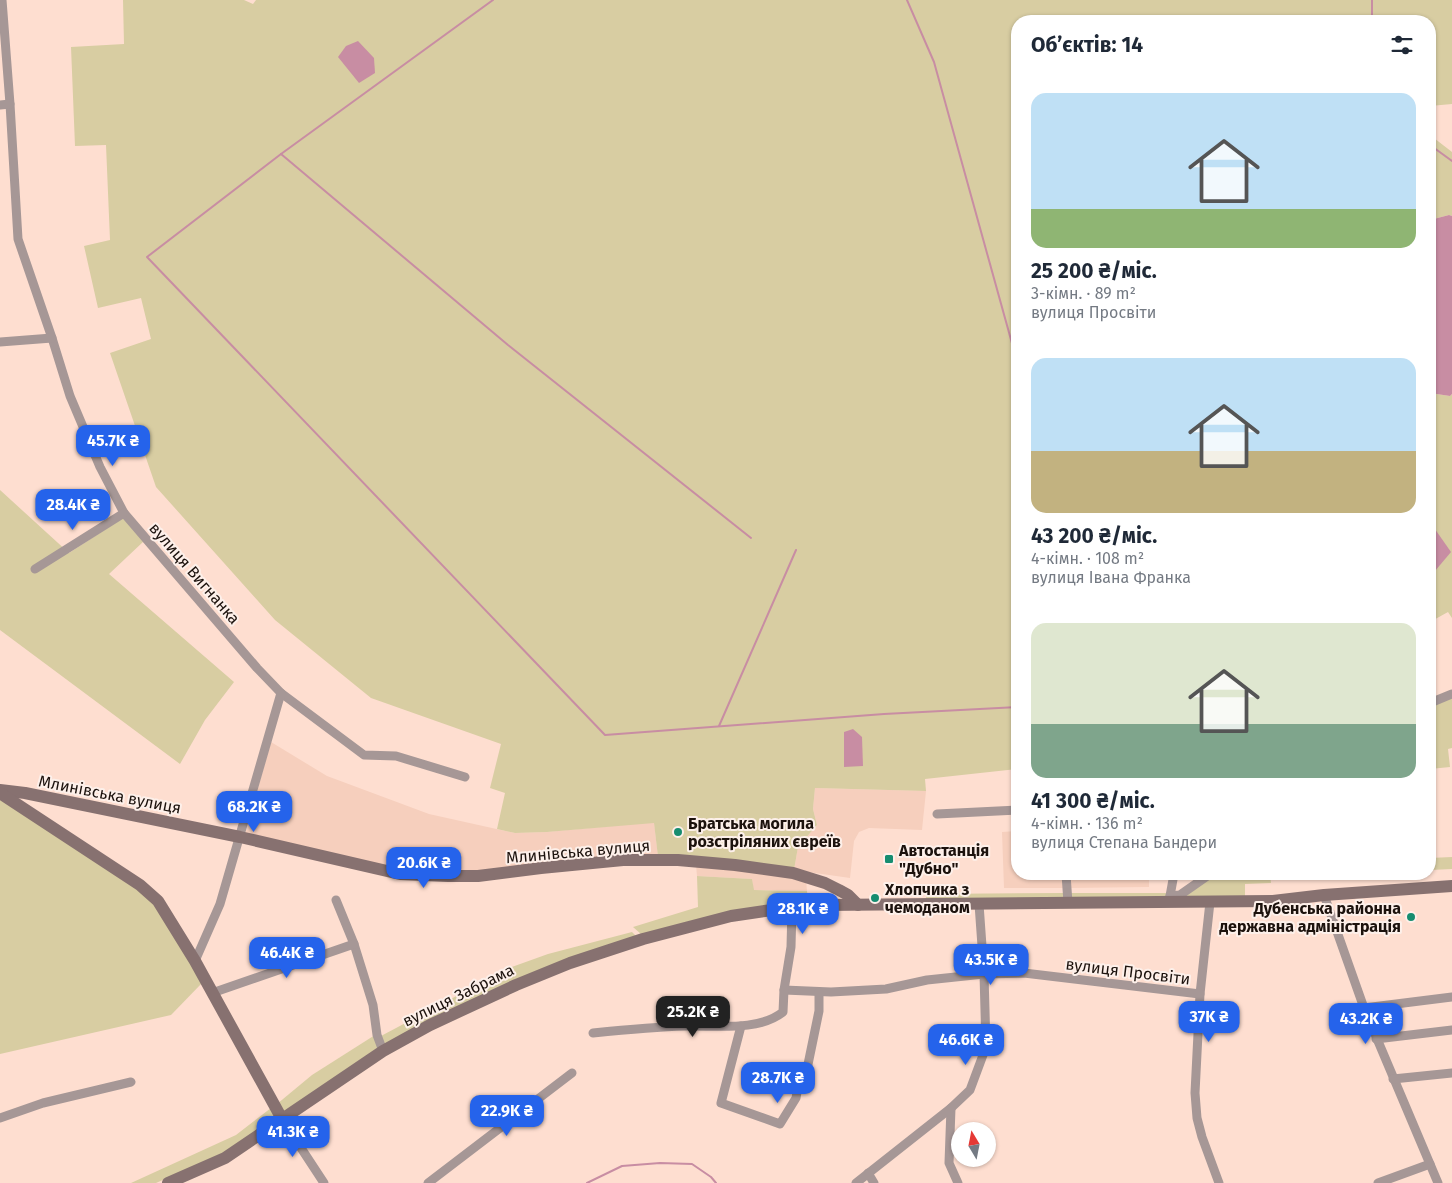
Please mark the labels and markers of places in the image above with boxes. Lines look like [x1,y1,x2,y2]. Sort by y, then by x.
pin: 45.7K ₴ [67,424,159,467]
pin: 28.4K ₴ [27,488,119,531]
pin: 68.2K ₴ [208,790,300,833]
place label: Братська могила розстріляних євреїв [688,814,841,851]
marker: Братська могила розстріляних євреїв [672,826,684,838]
place label: Автостанція "Дубно" [898,841,989,878]
pin: 20.6K ₴ [378,846,470,889]
marker: Автостанція "Дубно" [883,853,895,865]
place label: Хлопчика з чемоданом [884,880,970,917]
pin: 28.1K ₴ [757,892,849,935]
marker: Хлопчика з чемоданом [869,892,881,904]
place label: Дубенська районна державна адміністрація [1219,899,1401,936]
marker: Дубенська районна державна адміністрація [1405,911,1417,923]
pin: 46.4K ₴ [241,936,333,979]
pin: 43.5K ₴ [945,944,1037,986]
pin: 25.2K ₴ [647,996,739,1038]
pin: 37K ₴ [1174,1000,1244,1043]
pin: 43.2K ₴ [1320,1002,1412,1045]
pin: 46.6K ₴ [920,1024,1012,1066]
pin: 28.7K ₴ [732,1062,824,1104]
pin: 22.9K ₴ [461,1094,553,1137]
pin: 41.3K ₴ [247,1116,339,1158]

